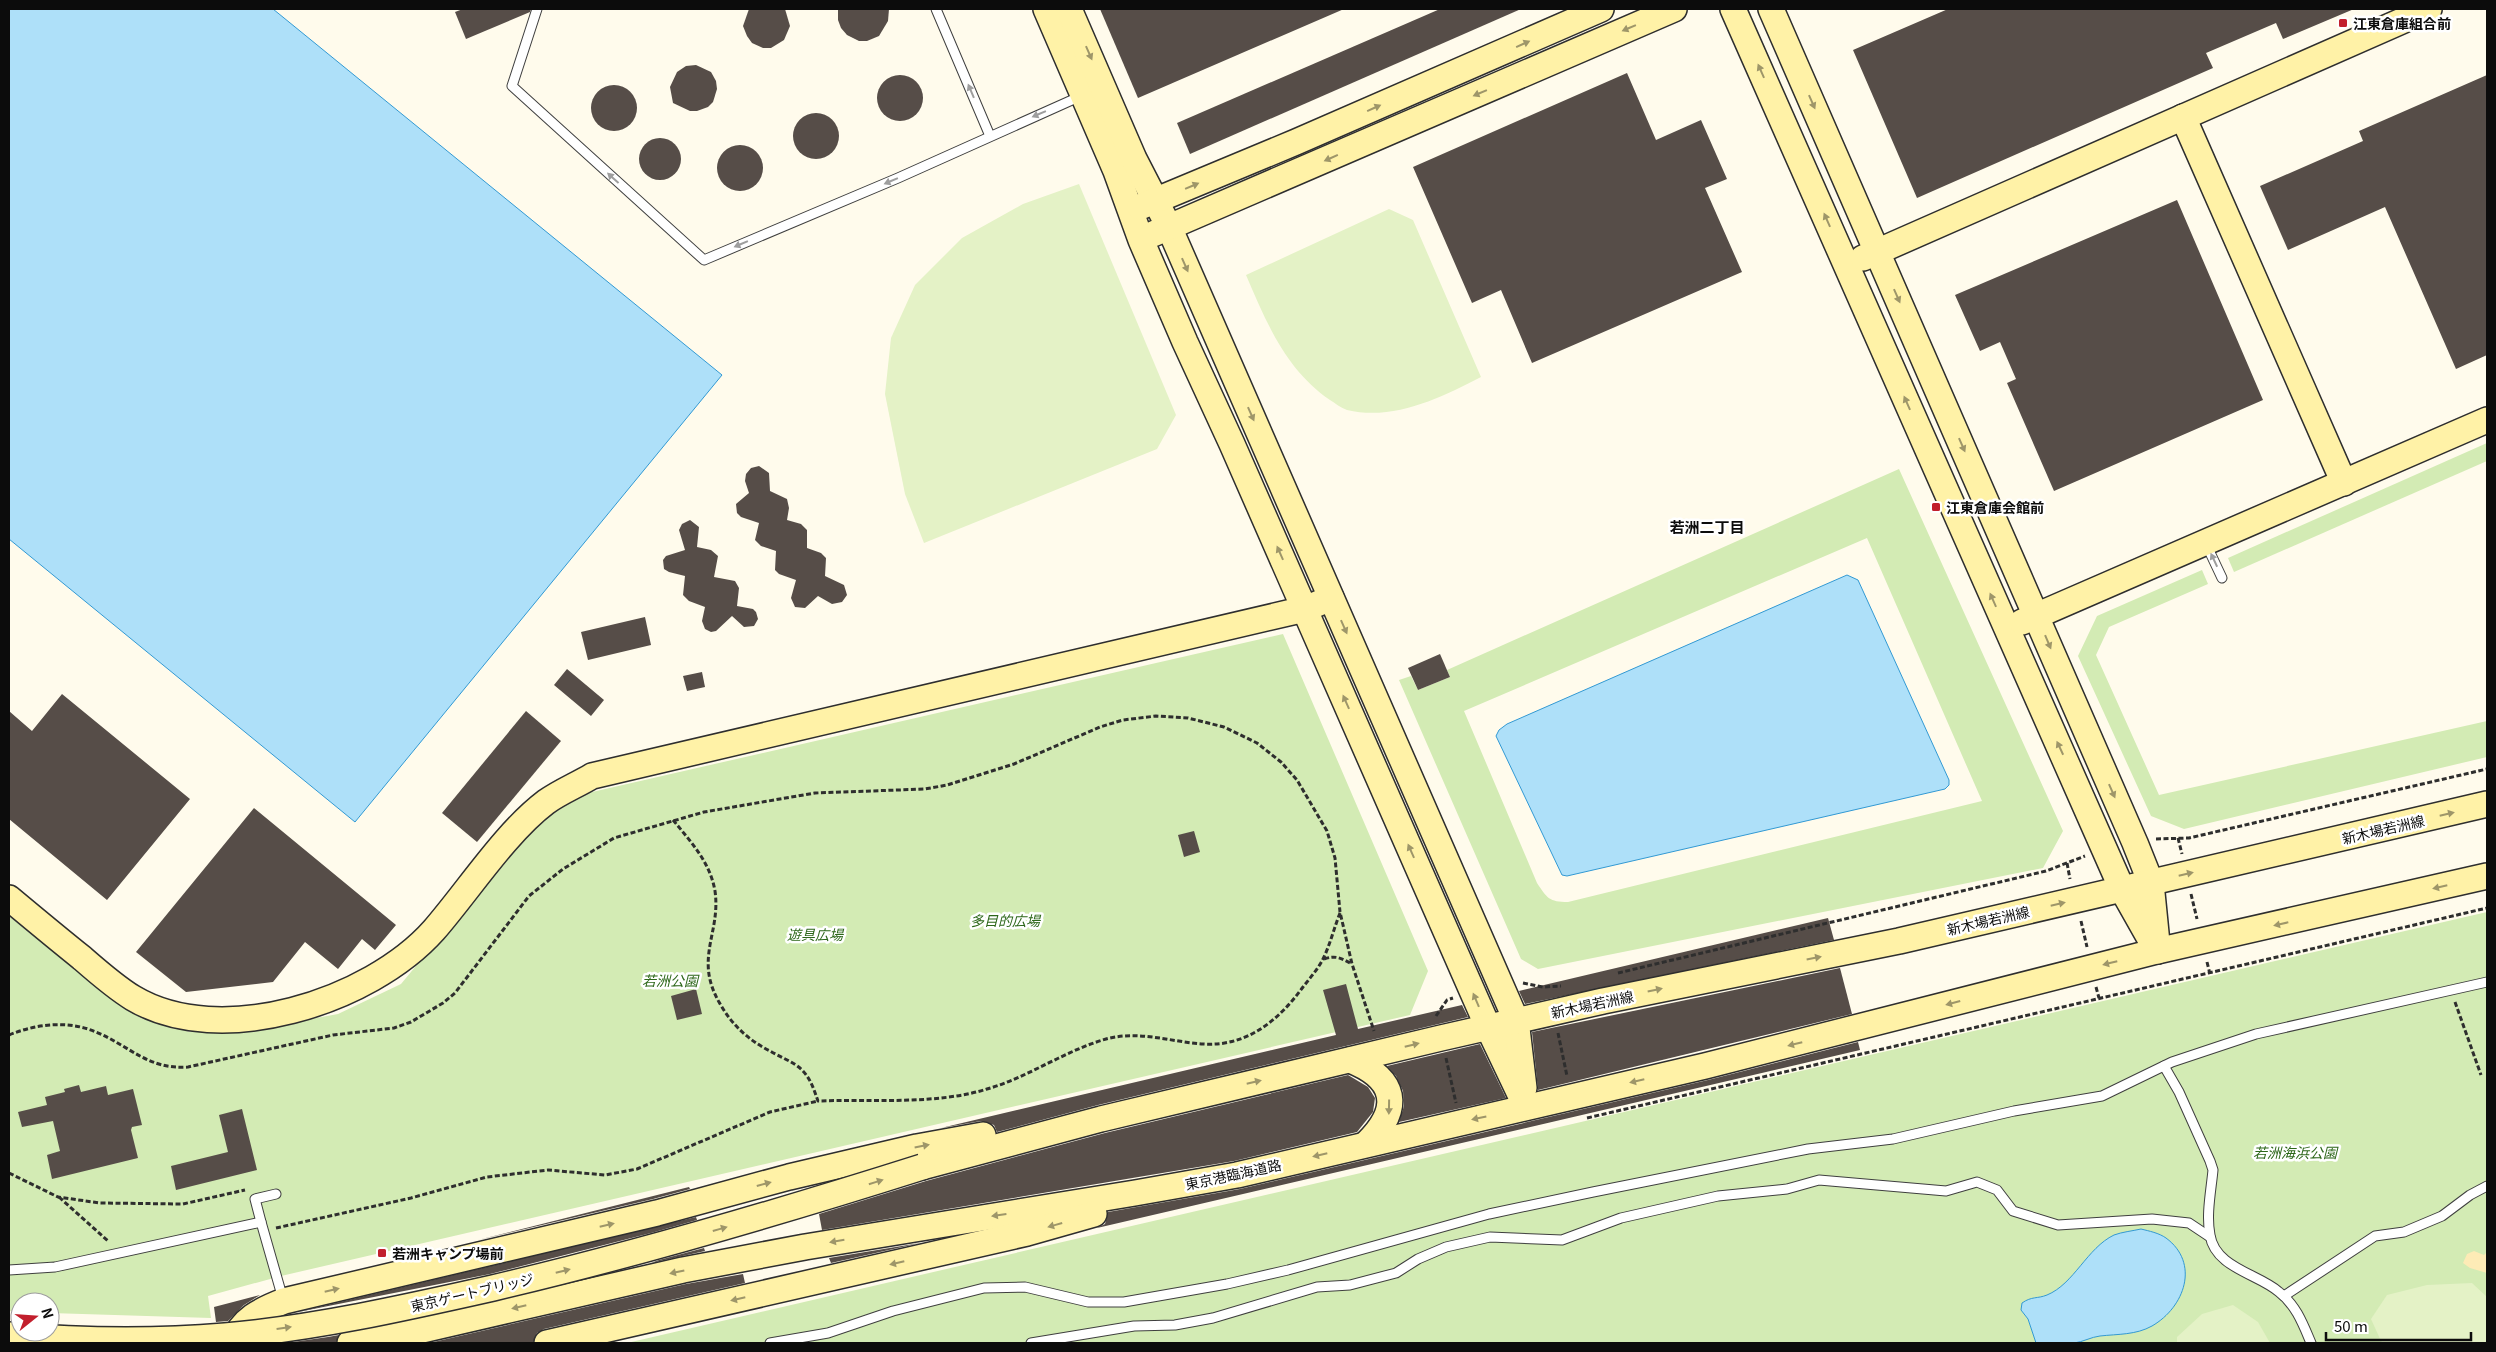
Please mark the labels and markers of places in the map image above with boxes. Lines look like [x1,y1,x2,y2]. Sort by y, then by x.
place label: 江東倉庫組合前 [2353,13,2451,33]
marker: 江東倉庫組合前 [2337,17,2349,29]
place label: 江東倉庫会館前 [1946,497,2044,517]
marker: 江東倉庫会館前 [1930,501,1942,513]
place label: 若洲キャンプ場前 [392,1243,504,1263]
marker: 若洲キャンプ場前 [376,1247,388,1259]

